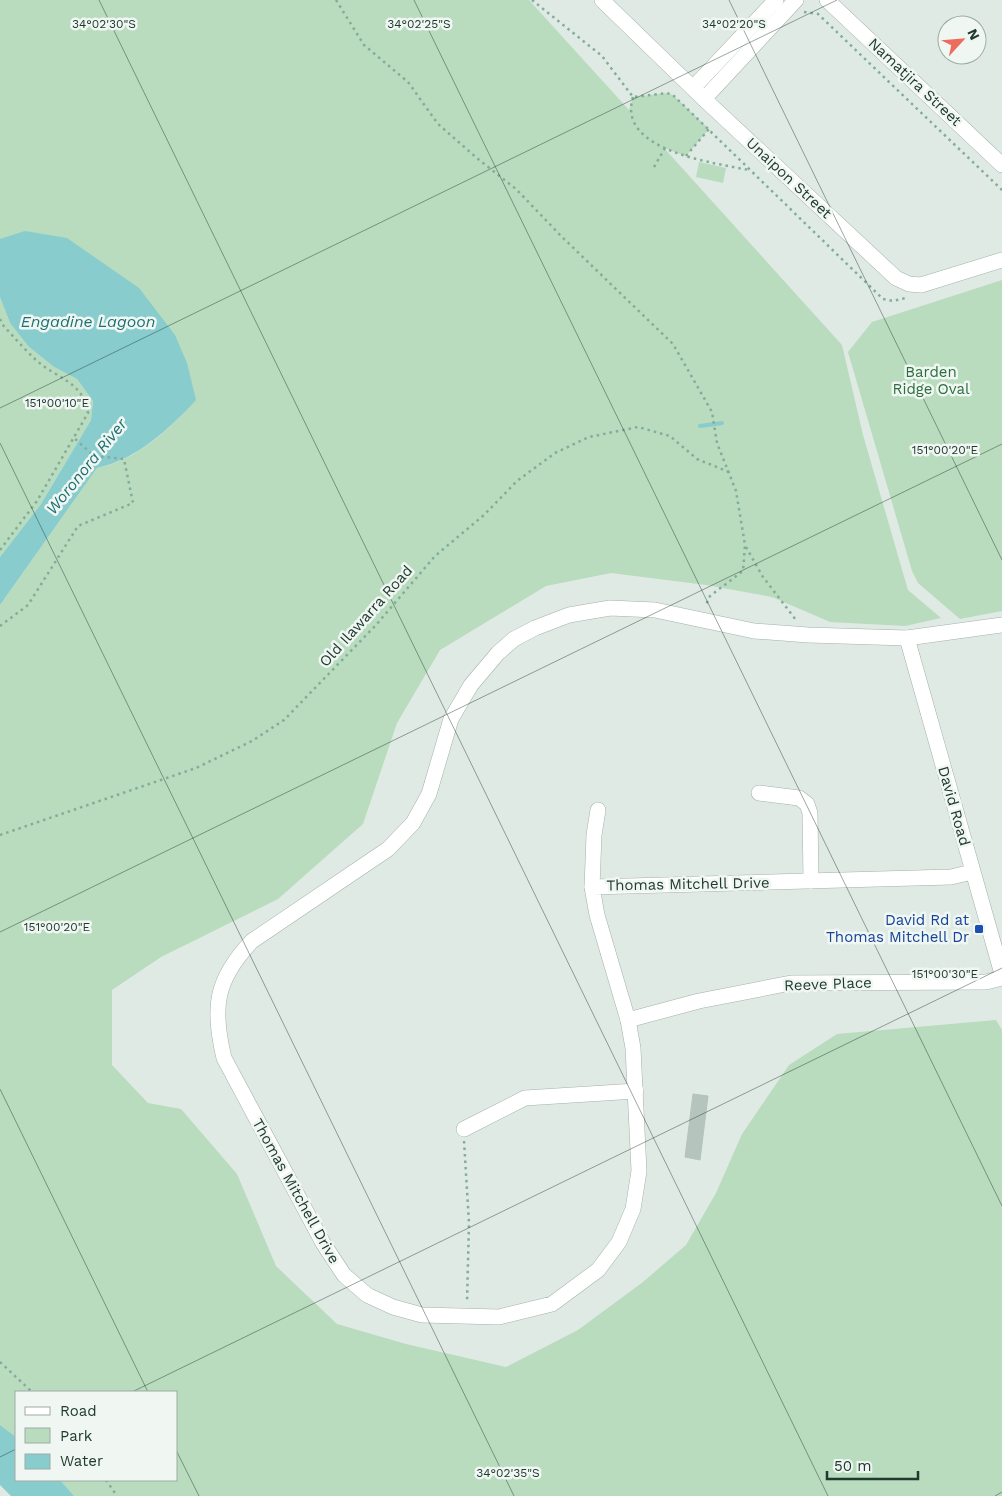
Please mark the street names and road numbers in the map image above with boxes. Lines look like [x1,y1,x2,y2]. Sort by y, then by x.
street label: Namatjira Street [865,34,966,130]
street label: Unaipon Street [743,134,836,223]
street label: Old Ilawarra Road [316,562,416,670]
street label: David Road [934,764,974,848]
street label: Thomas Mitchell Drive [606,874,770,894]
street label: Reeve Place [784,973,872,995]
street label: Thomas Mitchell Drive [249,1115,343,1267]

